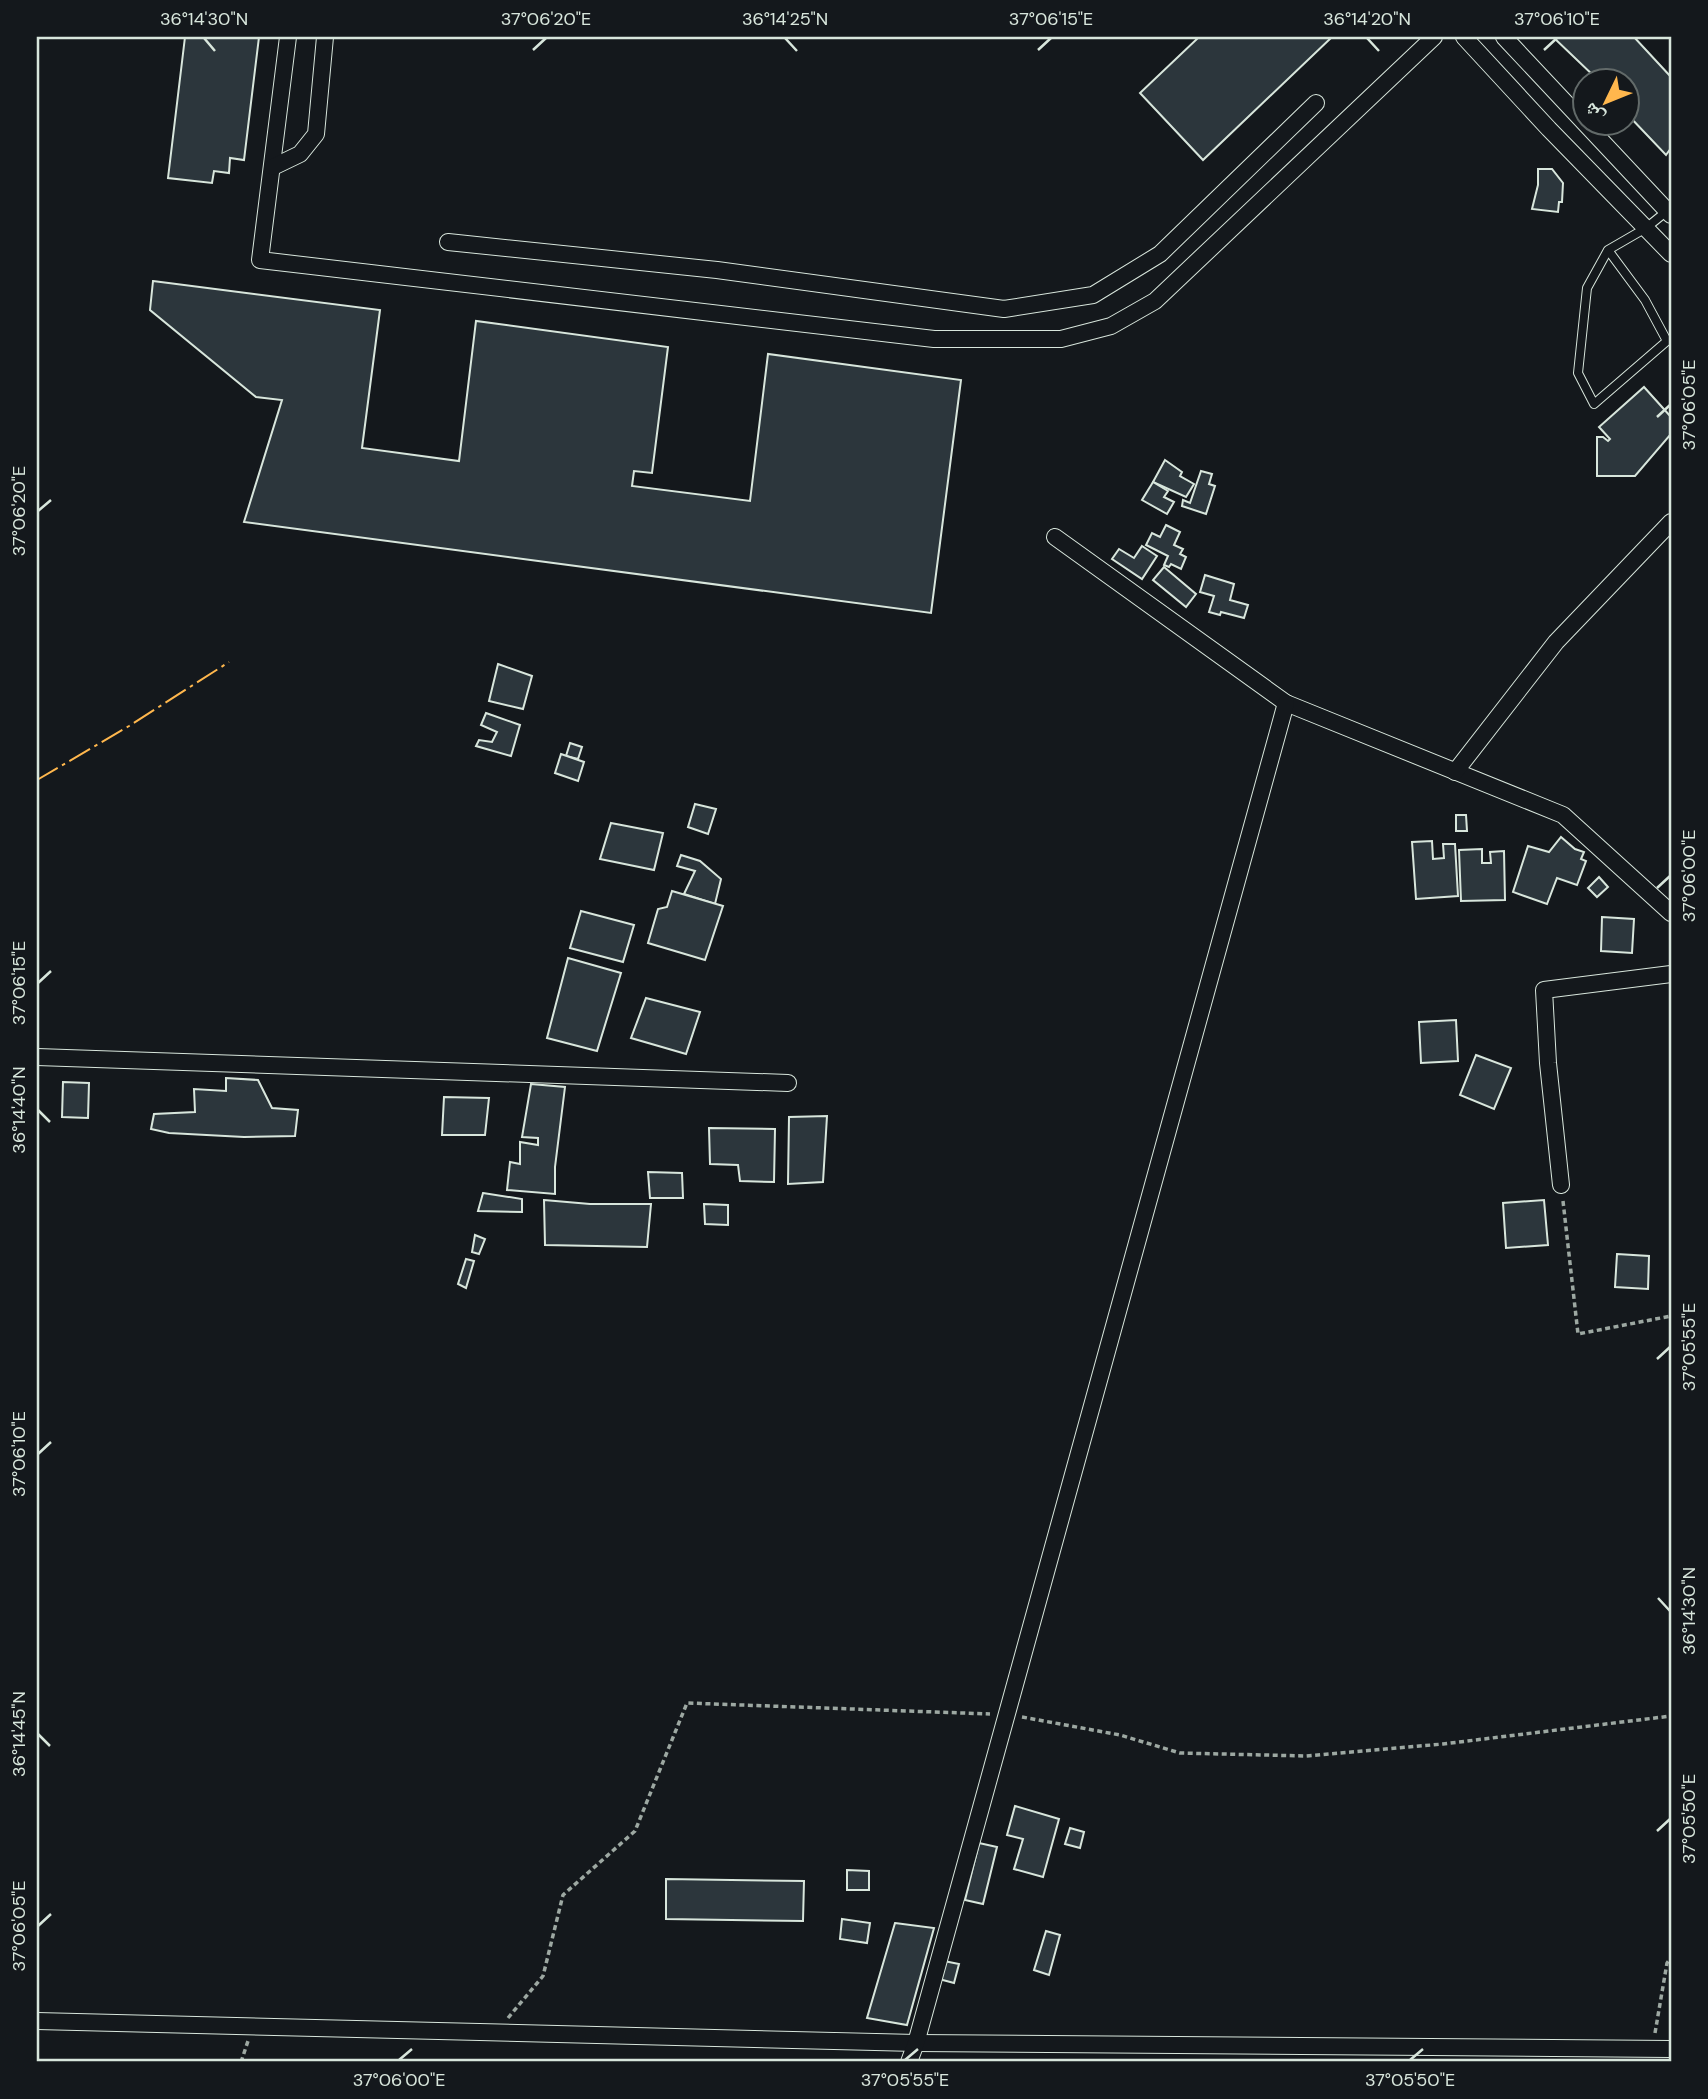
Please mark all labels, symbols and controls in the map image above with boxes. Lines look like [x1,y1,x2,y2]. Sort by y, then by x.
text: 36°14'30"N [160,7,248,31]
text: 37°06'20"E [501,7,591,31]
text: 36°14'25"N [742,7,828,31]
text: 37°06'15"E [1009,7,1093,31]
text: 36°14'20"N [1323,7,1411,31]
text: 37°06'10"E [1514,7,1600,31]
north arrow [1572,66,1642,136]
text: ش [1578,97,1610,129]
text: 37°06'05"E [1677,360,1701,451]
text: 37°06'20"E [7,466,31,556]
text: 37°06'00"E [1677,830,1701,922]
text: 37°06'15"E [7,941,31,1025]
text: 36°14'40"N [7,1066,31,1154]
text: 37°05'55"E [1677,1303,1701,1391]
text: 37°06'10"E [7,1411,31,1497]
text: 36°14'30"N [1677,1567,1701,1655]
text: 36°14'45"N [7,1691,31,1777]
text: 37°05'50"E [1677,1774,1701,1864]
text: 37°06'05"E [7,1881,31,1972]
text: 37°06'00"E [353,2068,445,2092]
text: 37°05'55"E [861,2068,949,2092]
text: 37°05'50"E [1365,2068,1455,2092]

